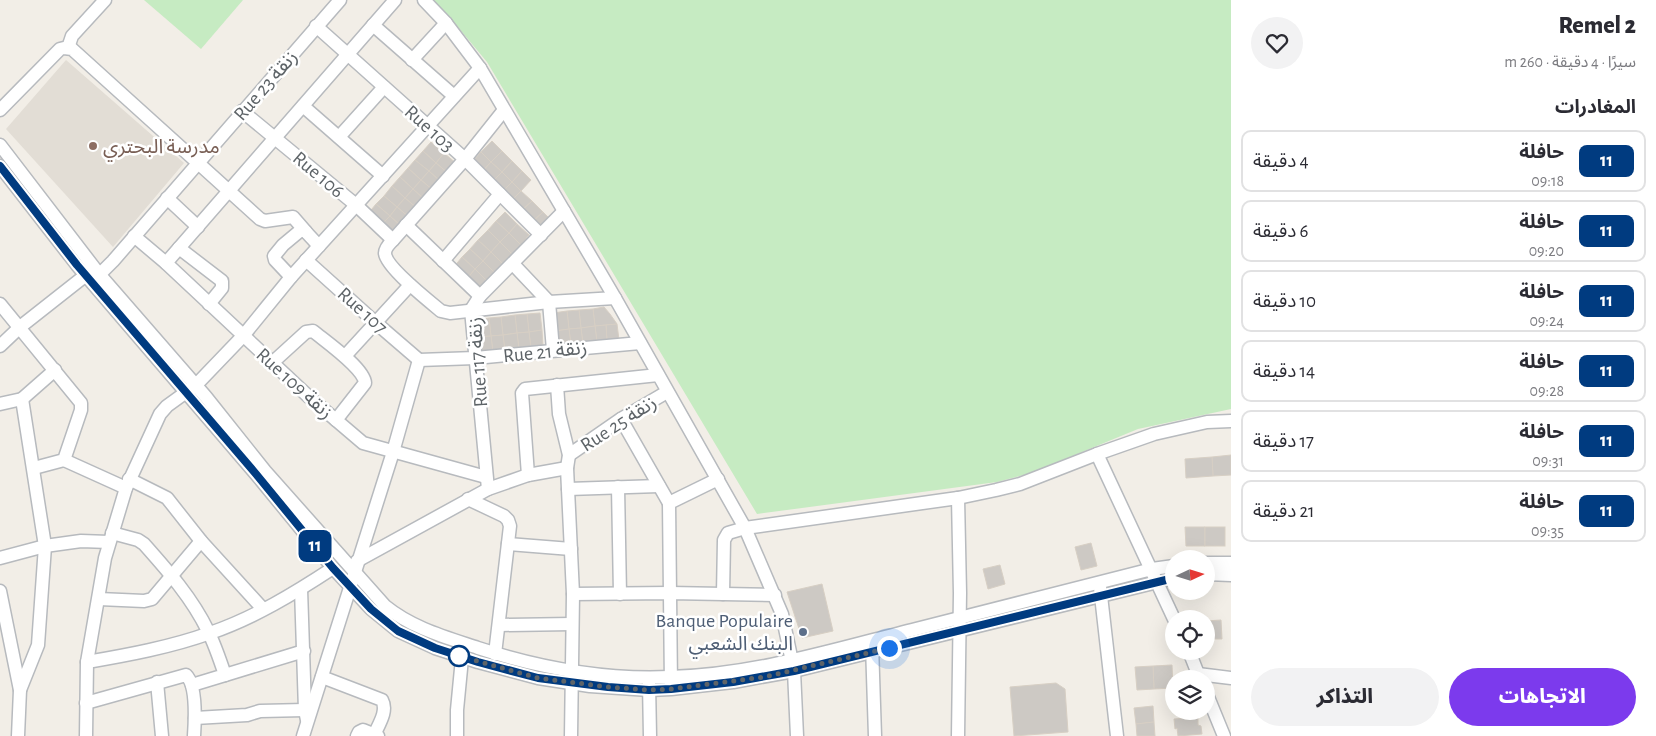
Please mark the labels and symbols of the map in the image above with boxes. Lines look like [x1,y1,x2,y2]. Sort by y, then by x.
street label: Rue 23 زنقة [230,47,302,125]
street label: Rue 103 [401,102,458,156]
place label: مدرسة البحتري [103,137,220,162]
marker: مدرسة البحتري [87,140,99,152]
street label: Rue 106 [289,148,348,202]
street label: Rue 107 [334,284,391,338]
street label: Rue 117 زنقة [465,316,492,408]
street label: Rue 21 زنقة [502,338,588,367]
street label: Rue 109 زنقة [252,344,336,424]
street label: Rue 25 زنقة [577,392,661,456]
line badge: 11 [292,530,338,562]
north arrow [1165,550,1215,600]
place label: Banque Populaire البنك الشعبي [656,611,793,659]
marker: Banque Populaire البنك الشعبي [797,626,809,638]
your location [877,636,902,661]
unlabelled marker [448,645,470,667]

